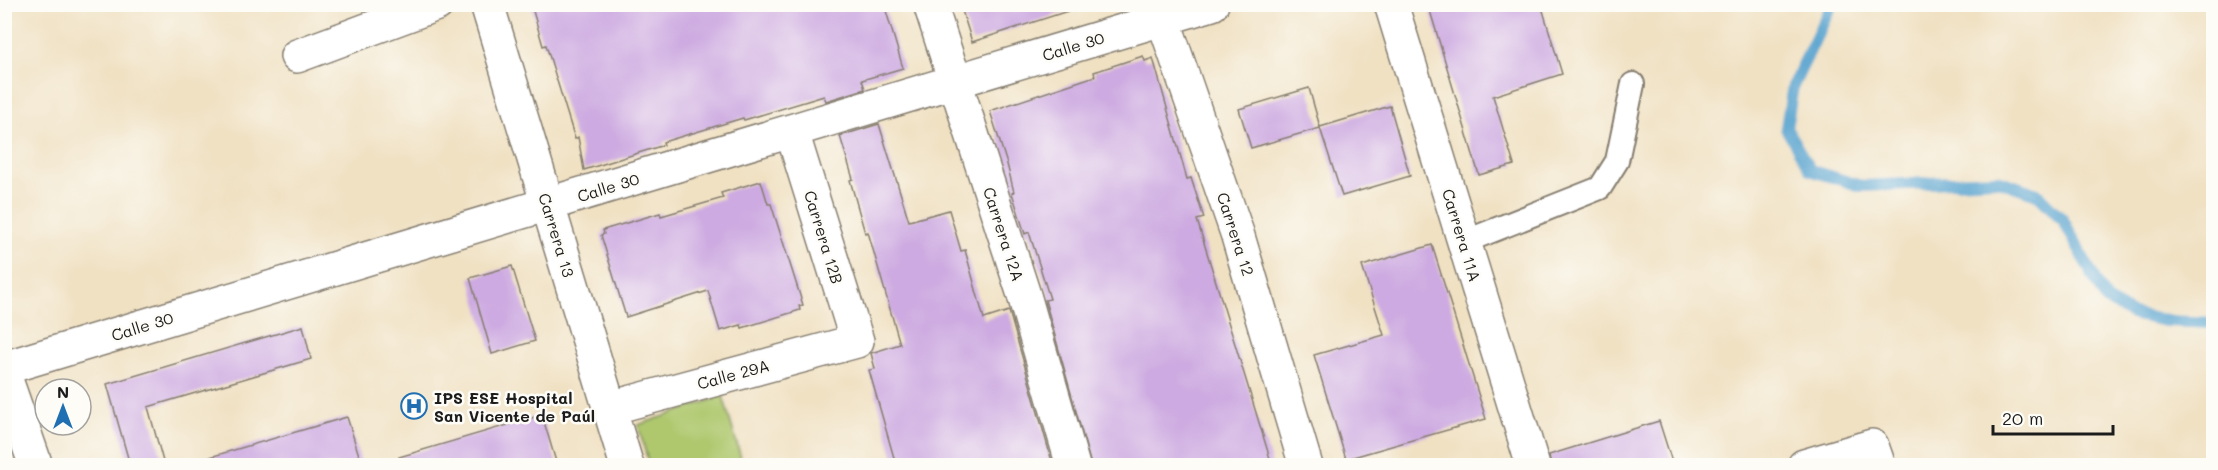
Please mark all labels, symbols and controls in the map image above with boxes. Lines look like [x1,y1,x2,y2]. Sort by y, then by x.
street label: Calle 30 [1039,27,1107,65]
street label: Calle 30 [574,168,642,206]
street label: Carrera 12A [979,184,1029,284]
street label: Carrera 11A [1438,186,1486,284]
street label: Carrera 12B [800,188,848,286]
street label: Carrera 13 [534,190,580,280]
street label: Carrera 12 [1213,190,1259,278]
street label: Calle 30 [108,307,176,345]
street label: Calle 29A [695,354,771,394]
north arrow [33,377,93,437]
text: N [57,381,69,402]
place label: IPS ESE Hospital San Vicente de Paúl [434,387,595,426]
hospital icon: IPS ESE Hospital San Vicente de Paúl [399,391,429,421]
scale bar [1993,398,2113,436]
text: 20 m [2002,406,2043,430]

